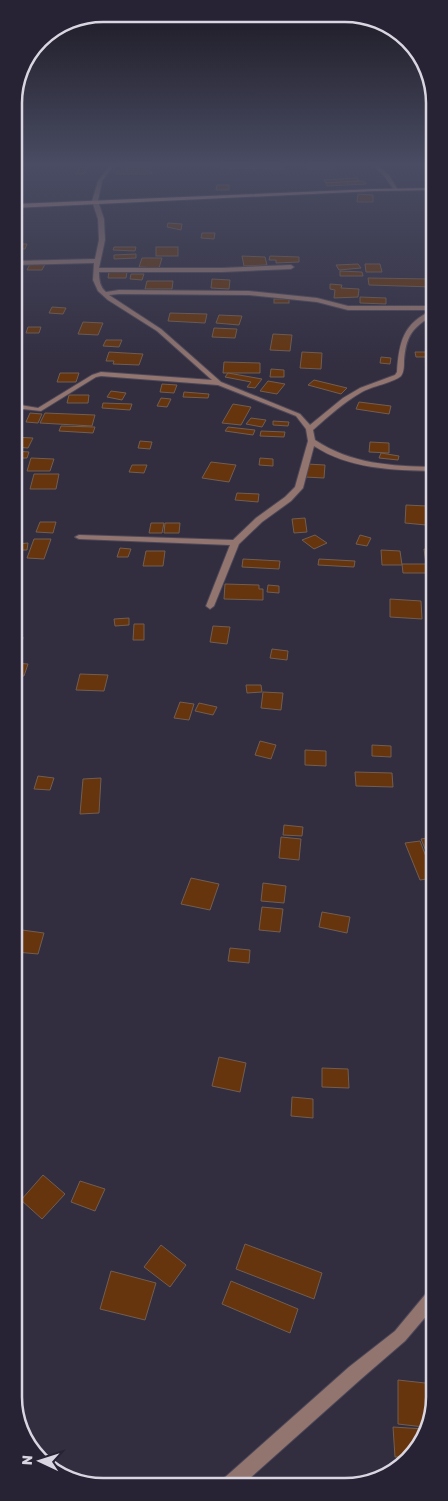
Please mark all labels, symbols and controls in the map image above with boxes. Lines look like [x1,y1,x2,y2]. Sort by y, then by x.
north arrow [15,1436,65,1486]
text: N [19,1455,36,1466]

